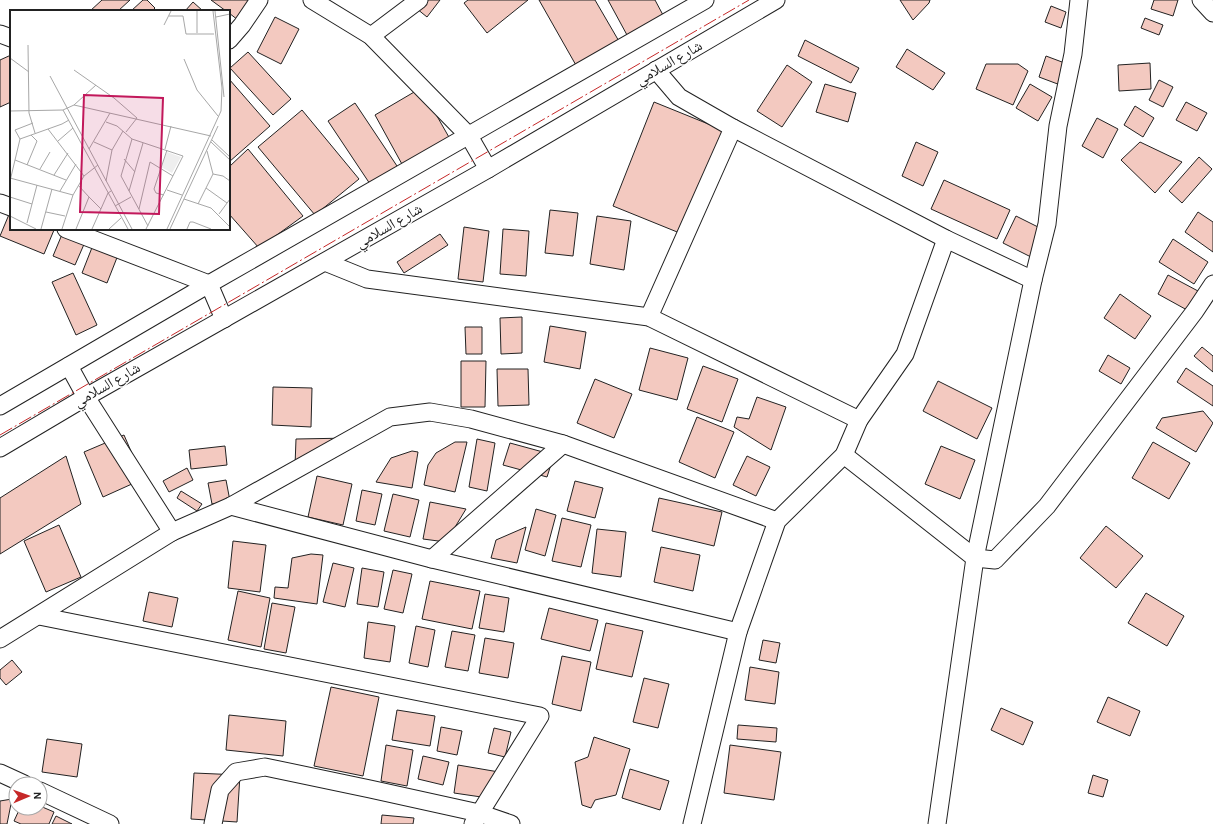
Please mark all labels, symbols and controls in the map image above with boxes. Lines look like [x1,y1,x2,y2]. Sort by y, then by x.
inset map [10,10,230,230]
street label: شارع السلامي [633,38,707,91]
street label: شارع السلامي [353,201,427,254]
street label: شارع السلامي [71,360,145,413]
north arrow [8,776,48,816]
text: N [32,792,43,800]

